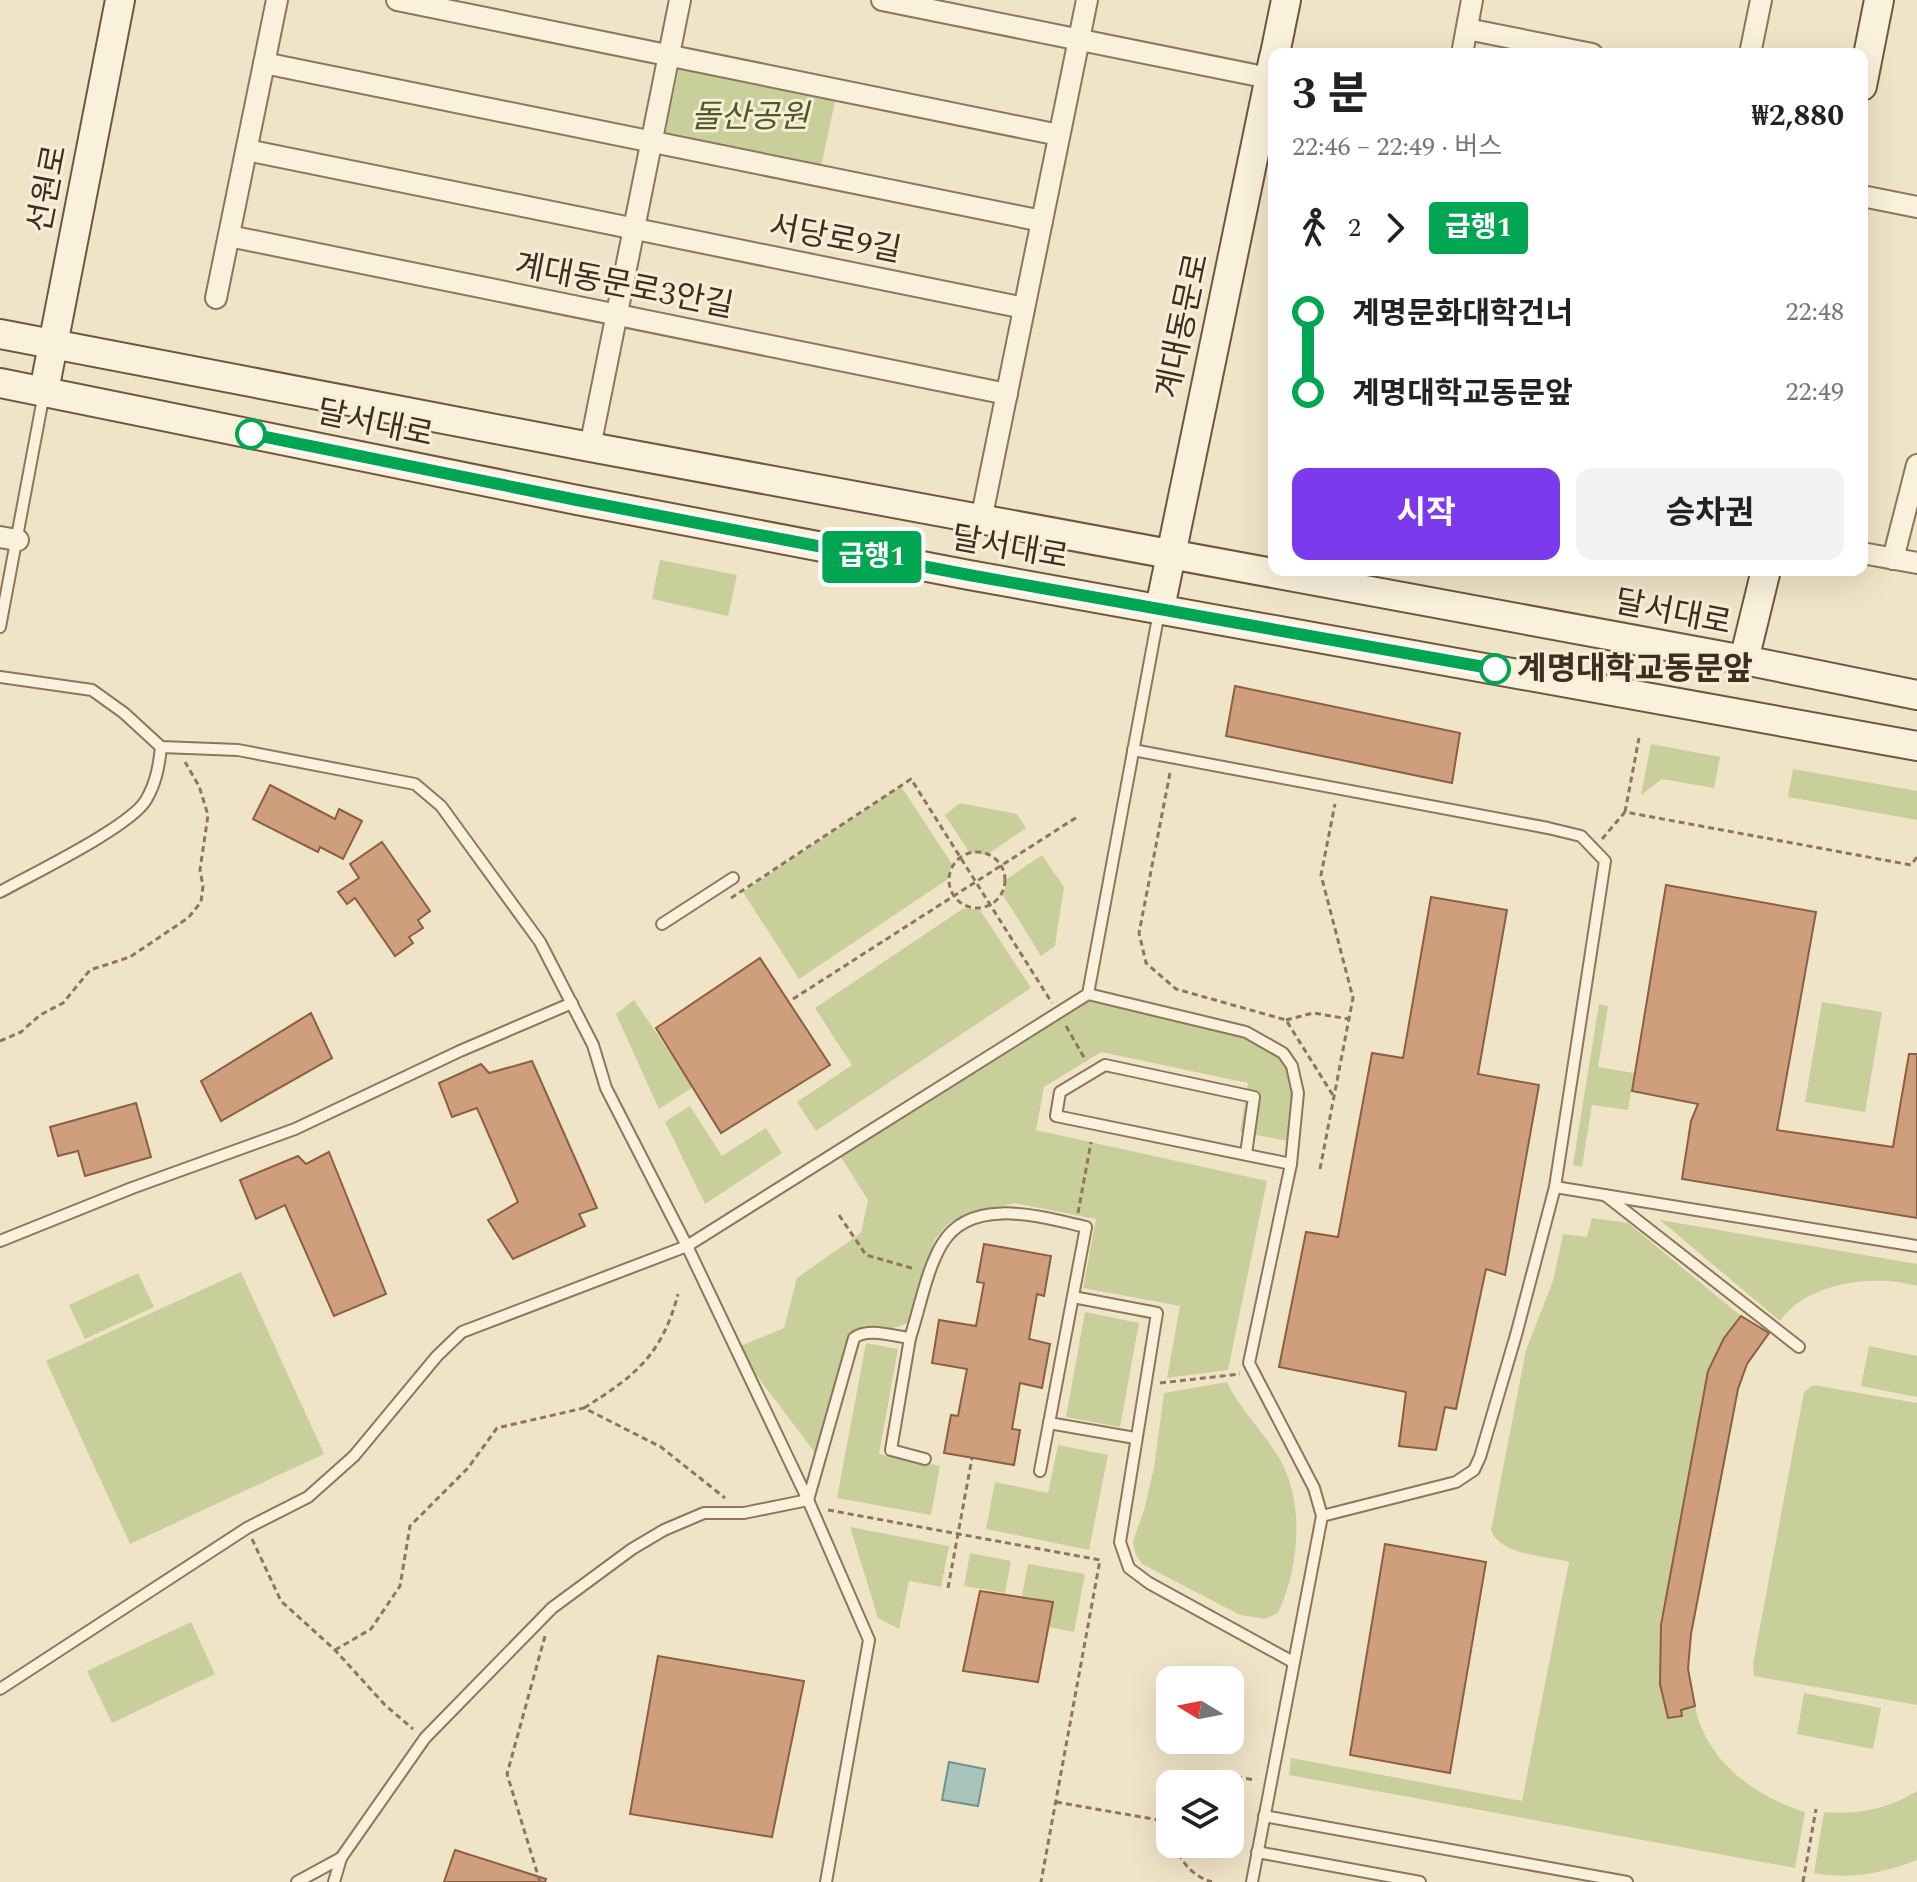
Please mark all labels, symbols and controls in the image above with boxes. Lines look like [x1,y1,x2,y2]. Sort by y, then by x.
text: 3 분 [1292,61,1368,128]
park label: 돌산공원 [691,93,811,142]
text: ₩2,880 [1752,93,1844,139]
text: 22:46 – 22:49 · 버스 [1292,127,1502,167]
street label: 선원로 [16,141,80,237]
street label: 서당로9길 [765,202,905,276]
icon: walk [1292,206,1336,250]
icon: forward [1373,206,1417,250]
text: 급행1 [1445,206,1512,249]
text: 2 [1348,208,1361,248]
street label: 계대동문로3안길 [510,241,738,331]
street label: 계대동문로 [1144,249,1222,403]
text: 계명문화대학건너 [1352,291,1573,337]
text: 22:48 [1785,292,1844,332]
text: 계명대학교동문앞 [1352,371,1573,417]
text: 22:49 [1785,372,1844,412]
street label: 달서대로 [312,388,438,460]
unlabelled marker [236,419,266,449]
button: 시작 [1292,468,1560,560]
button: 승차권 [1576,468,1844,560]
street label: 달서대로 [948,514,1072,582]
line badge: 급행1 [826,531,918,583]
text: 급행1 [838,535,906,578]
street label: 달서대로 [1611,578,1735,648]
place label: 계명대학교동문앞 [1517,645,1753,694]
marker: 계명대학교동문앞 [1480,654,1510,684]
north arrow [1156,1666,1244,1754]
map controls [1156,1666,1244,1858]
button: layers [1156,1770,1244,1858]

